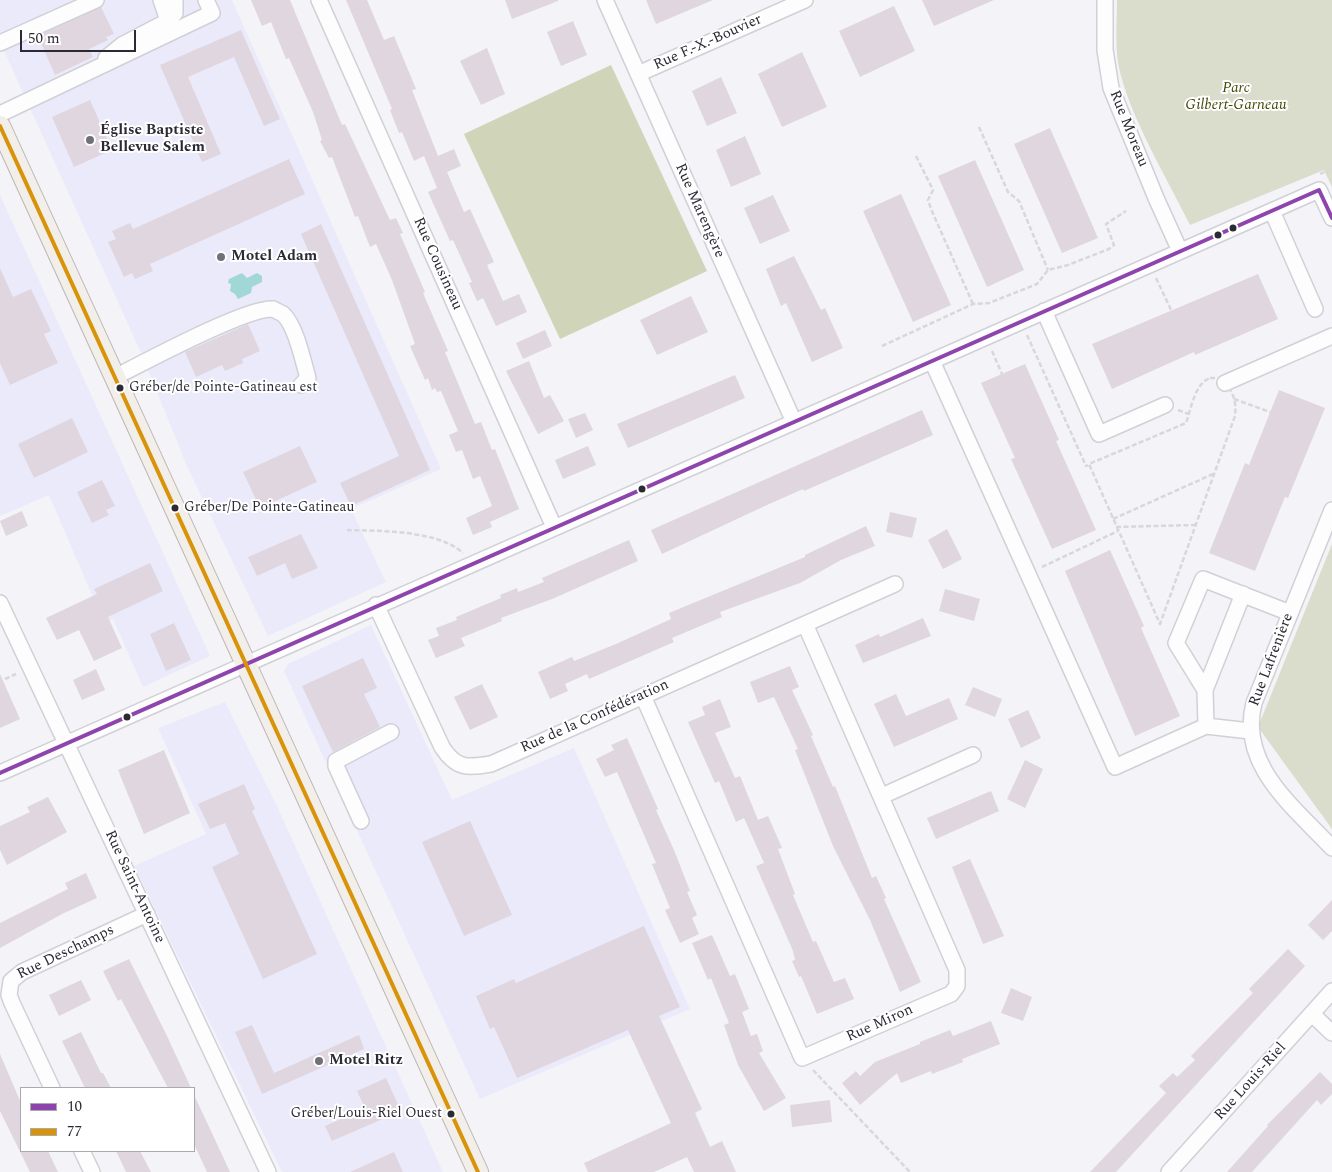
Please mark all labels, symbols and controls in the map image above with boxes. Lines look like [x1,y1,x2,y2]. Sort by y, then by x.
street label: Rue F.-X.-Bouvier [651,11,765,75]
scale bar [22,20,139,52]
text: 50 m [28,27,60,50]
park label: Parc Gilbert-Garneau [1185,80,1287,115]
street label: Rue Moreau [1105,88,1151,170]
place label: Église Baptiste Bellevue Salem [100,122,205,157]
marker: Église Baptiste Bellevue Salem [84,134,96,146]
street label: Rue Marengère [670,161,728,261]
street label: Rue Cousineau [408,215,466,313]
unlabelled marker [1228,223,1238,233]
unlabelled marker [1213,230,1223,240]
place label: Motel Adam [231,248,317,266]
marker: Motel Adam [215,251,227,263]
place label: Gréber/de Pointe-Gatineau est [129,380,317,396]
marker: Gréber/de Pointe-Gatineau est [115,383,125,393]
unlabelled marker [637,484,647,494]
place label: Gréber/De Pointe-Gatineau [184,500,354,516]
marker: Gréber/De Pointe-Gatineau [170,503,180,513]
street label: Rue Lafrenière [1246,611,1298,709]
street label: Rue de la Confédération [518,676,672,758]
unlabelled marker [122,712,132,722]
street label: Rue Saint-Antoine [100,828,168,946]
street label: Rue Deschamps [15,922,117,984]
street label: Rue Miron [844,1001,916,1047]
street label: Rue Louis-Riel [1211,1039,1291,1125]
place label: Motel Ritz [329,1052,403,1070]
marker: Motel Ritz [313,1055,325,1067]
legend [20,1087,195,1152]
text: 10 [67,1095,82,1118]
place label: Gréber/Louis-Riel Ouest [291,1106,442,1122]
marker: Gréber/Louis-Riel Ouest [446,1109,456,1119]
text: 77 [67,1120,82,1143]

